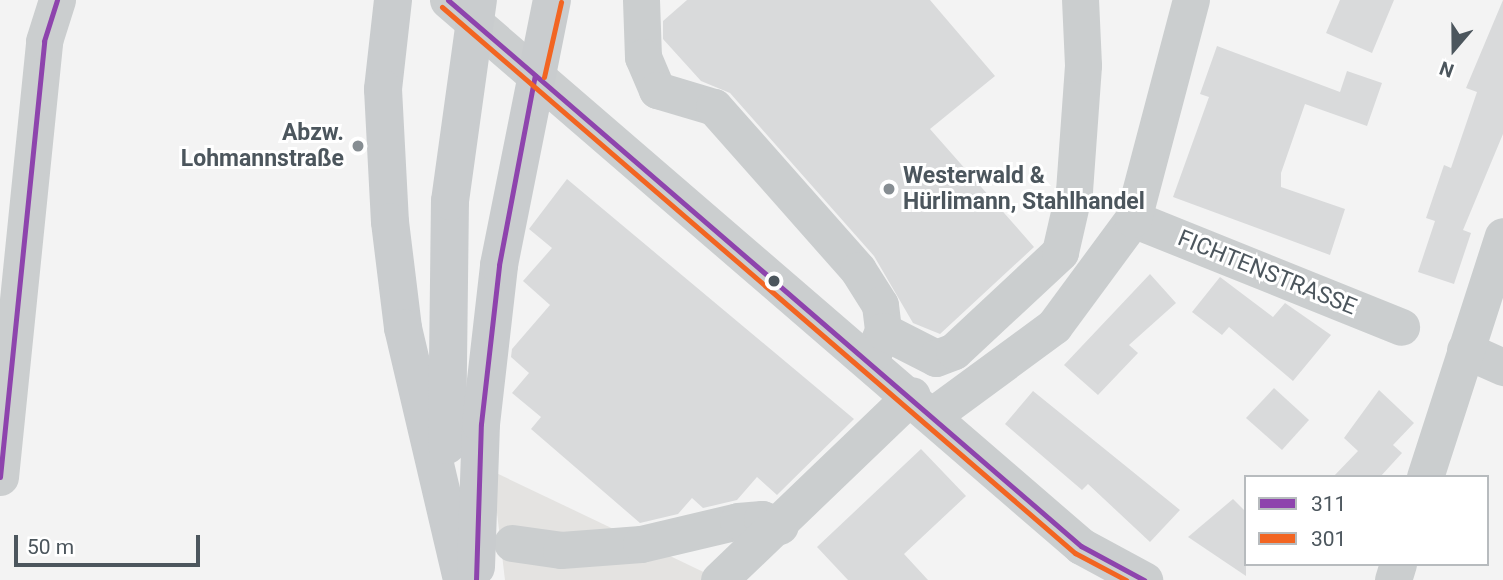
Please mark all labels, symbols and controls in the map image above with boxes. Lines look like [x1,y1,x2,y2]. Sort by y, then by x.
north arrow [1419,14,1489,84]
text: N [1436,56,1457,82]
place label: Abzw. Lohmannstraße [181,119,344,173]
marker: Abzw. Lohmannstraße [350,138,366,154]
place label: Westerwald & Hürlimann, Stahlhandel [903,162,1145,216]
marker: Westerwald & Hürlimann, Stahlhandel [881,181,897,197]
street label: FICHTENSTRASSE [1174,225,1360,321]
unlabelled marker [767,274,781,288]
legend [1244,475,1489,566]
text: 311 [1311,492,1346,516]
scale bar [18,520,203,564]
text: 301 [1311,527,1346,551]
text: 50 m [27,535,74,559]

